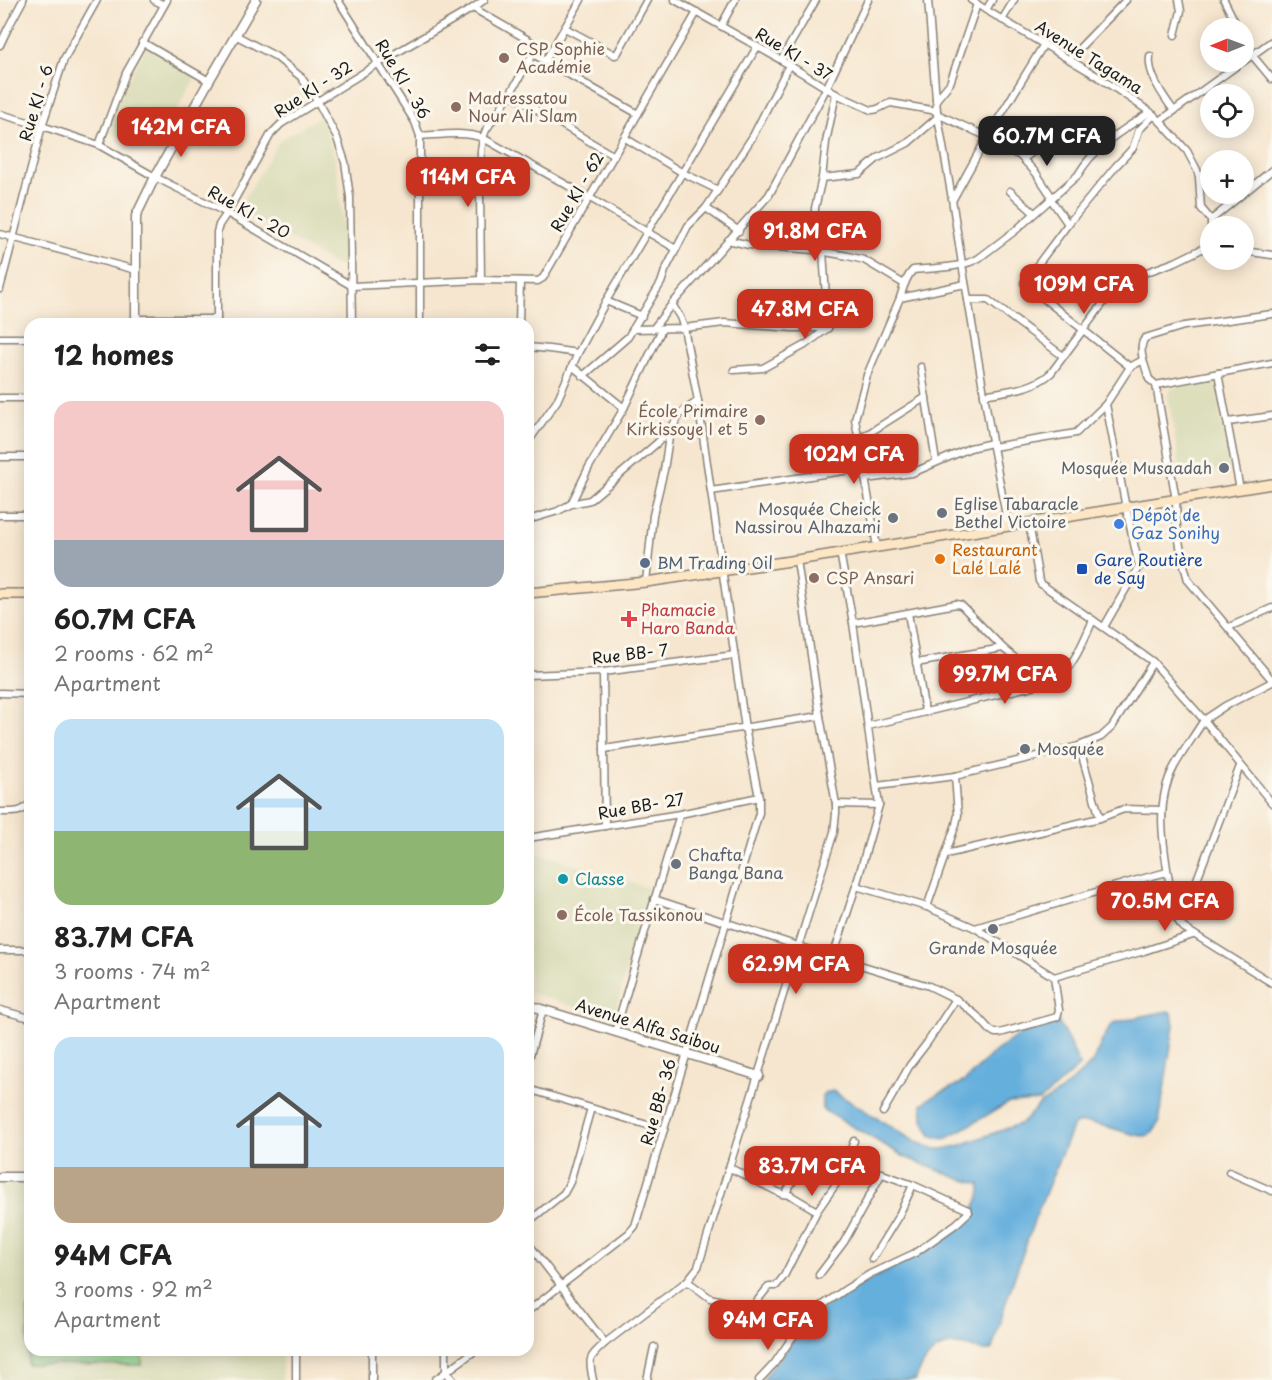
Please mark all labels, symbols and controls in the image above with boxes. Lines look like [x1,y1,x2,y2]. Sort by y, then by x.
street label: Avenue Tagama [1031,13,1148,99]
north arrow [1200,18,1254,72]
map controls [1200,18,1254,270]
street label: Rue KI - 37 [751,21,838,86]
street label: Rue KI - 36 [371,34,437,123]
place label: CSP Sophie Académie [516,36,605,78]
marker: CSP Sophie Académie [497,51,511,65]
street label: Rue KI - 32 [269,54,356,122]
street label: Rue KI - 6 [12,62,58,144]
button: locate [1200,84,1254,138]
place label: Madressatou Nour Ali Slam [468,85,578,127]
marker: Madressatou Nour Ali Slam [449,100,463,114]
pin: 142M CFA [119,107,243,158]
text: 142M CFA [131,111,231,141]
pin: 60.7M CFA [978,116,1116,167]
text: 60.7M CFA [992,120,1102,150]
street label: Rue KI - 62 [544,147,609,236]
button: + [1200,150,1254,204]
pin: 114M CFA [406,157,530,208]
text: 114M CFA [420,161,516,191]
street label: Rue KI - 20 [204,179,295,244]
pin: 91.8M CFA [746,211,884,262]
text: 91.8M CFA [763,215,867,245]
button: − [1200,216,1254,270]
pin: 109M CFA [1022,264,1146,315]
text: 109M CFA [1034,268,1134,298]
pin: 47.8M CFA [736,289,874,340]
text: 47.8M CFA [751,293,859,323]
text: 12 homes [54,335,174,374]
icon: filters [471,338,504,371]
place label: École Primaire Kirkissoye I et 5 [626,398,748,440]
marker: École Primaire Kirkissoye I et 5 [753,413,767,427]
pin: 102M CFA [792,434,916,485]
text: 102M CFA [803,438,905,468]
icon: home [225,440,333,548]
place label: Mosquée Musaadah [1061,455,1212,479]
marker: Mosquée Musaadah [1217,461,1231,475]
place label: Eglise Tabaracle Bethel Victoire [954,491,1079,533]
place label: Mosquée Cheick Nassirou Alhazami [735,496,881,538]
place label: Dépôt de Gaz Sonihy [1131,502,1220,544]
marker: Eglise Tabaracle Bethel Victoire [935,506,949,520]
marker: Mosquée Cheick Nassirou Alhazami [886,511,900,525]
marker: Dépôt de Gaz Sonihy [1112,517,1126,531]
place label: Restaurant Lalé Lalé [952,537,1038,579]
place label: Gare Routière de Say [1094,547,1203,589]
place label: BM Trading Oil [657,550,773,574]
marker: Restaurant Lalé Lalé [933,552,947,566]
marker: BM Trading Oil [638,556,652,570]
marker: Gare Routière de Say [1075,562,1089,576]
place label: CSP Ansari [826,565,914,589]
marker: CSP Ansari [807,571,821,585]
place label: Phamacie Haro Banda [641,597,735,639]
text: 60.7M CFA [54,599,196,638]
marker: Phamacie Haro Banda [622,612,636,626]
street label: Rue BB- 7 [590,636,669,670]
text: 2 rooms · 62 m² [54,638,214,668]
pin: 99.7M CFA [936,654,1074,705]
text: 99.7M CFA [953,658,1057,688]
text: Apartment [54,668,161,698]
place label: Mosquée [1037,736,1104,760]
marker: Mosquée [1018,742,1032,756]
icon: home [225,758,333,866]
street label: Rue BB- 27 [596,786,686,824]
place label: Chafta Banga Bana [688,842,783,884]
marker: Chafta Banga Bana [669,857,683,871]
place label: Classe [575,866,624,890]
marker: Classe [556,872,570,886]
pin: 70.5M CFA [1096,881,1234,932]
text: 70.5M CFA [1111,885,1219,915]
place label: École Tassikonou [574,902,703,926]
marker: École Tassikonou [555,908,569,922]
text: 83.7M CFA [54,917,194,956]
marker: Grande Mosquée [986,922,1000,936]
place label: Grande Mosquée [928,935,1058,959]
pin: 62.9M CFA [727,944,865,995]
text: 62.9M CFA [742,948,850,978]
text: 3 rooms · 74 m² [54,956,211,986]
text: Apartment [54,986,161,1016]
street label: Avenue Alfa Saibou [573,992,724,1058]
street label: Rue BB- 36 [633,1056,681,1148]
icon: home [225,1076,333,1184]
pin: 83.7M CFA [743,1146,881,1197]
text: 83.7M CFA [758,1150,866,1180]
text: 94M CFA [54,1235,172,1274]
text: 3 rooms · 92 m² [54,1274,213,1304]
pin: 94M CFA [713,1300,823,1351]
text: Apartment [54,1304,161,1334]
text: 94M CFA [723,1304,813,1334]

